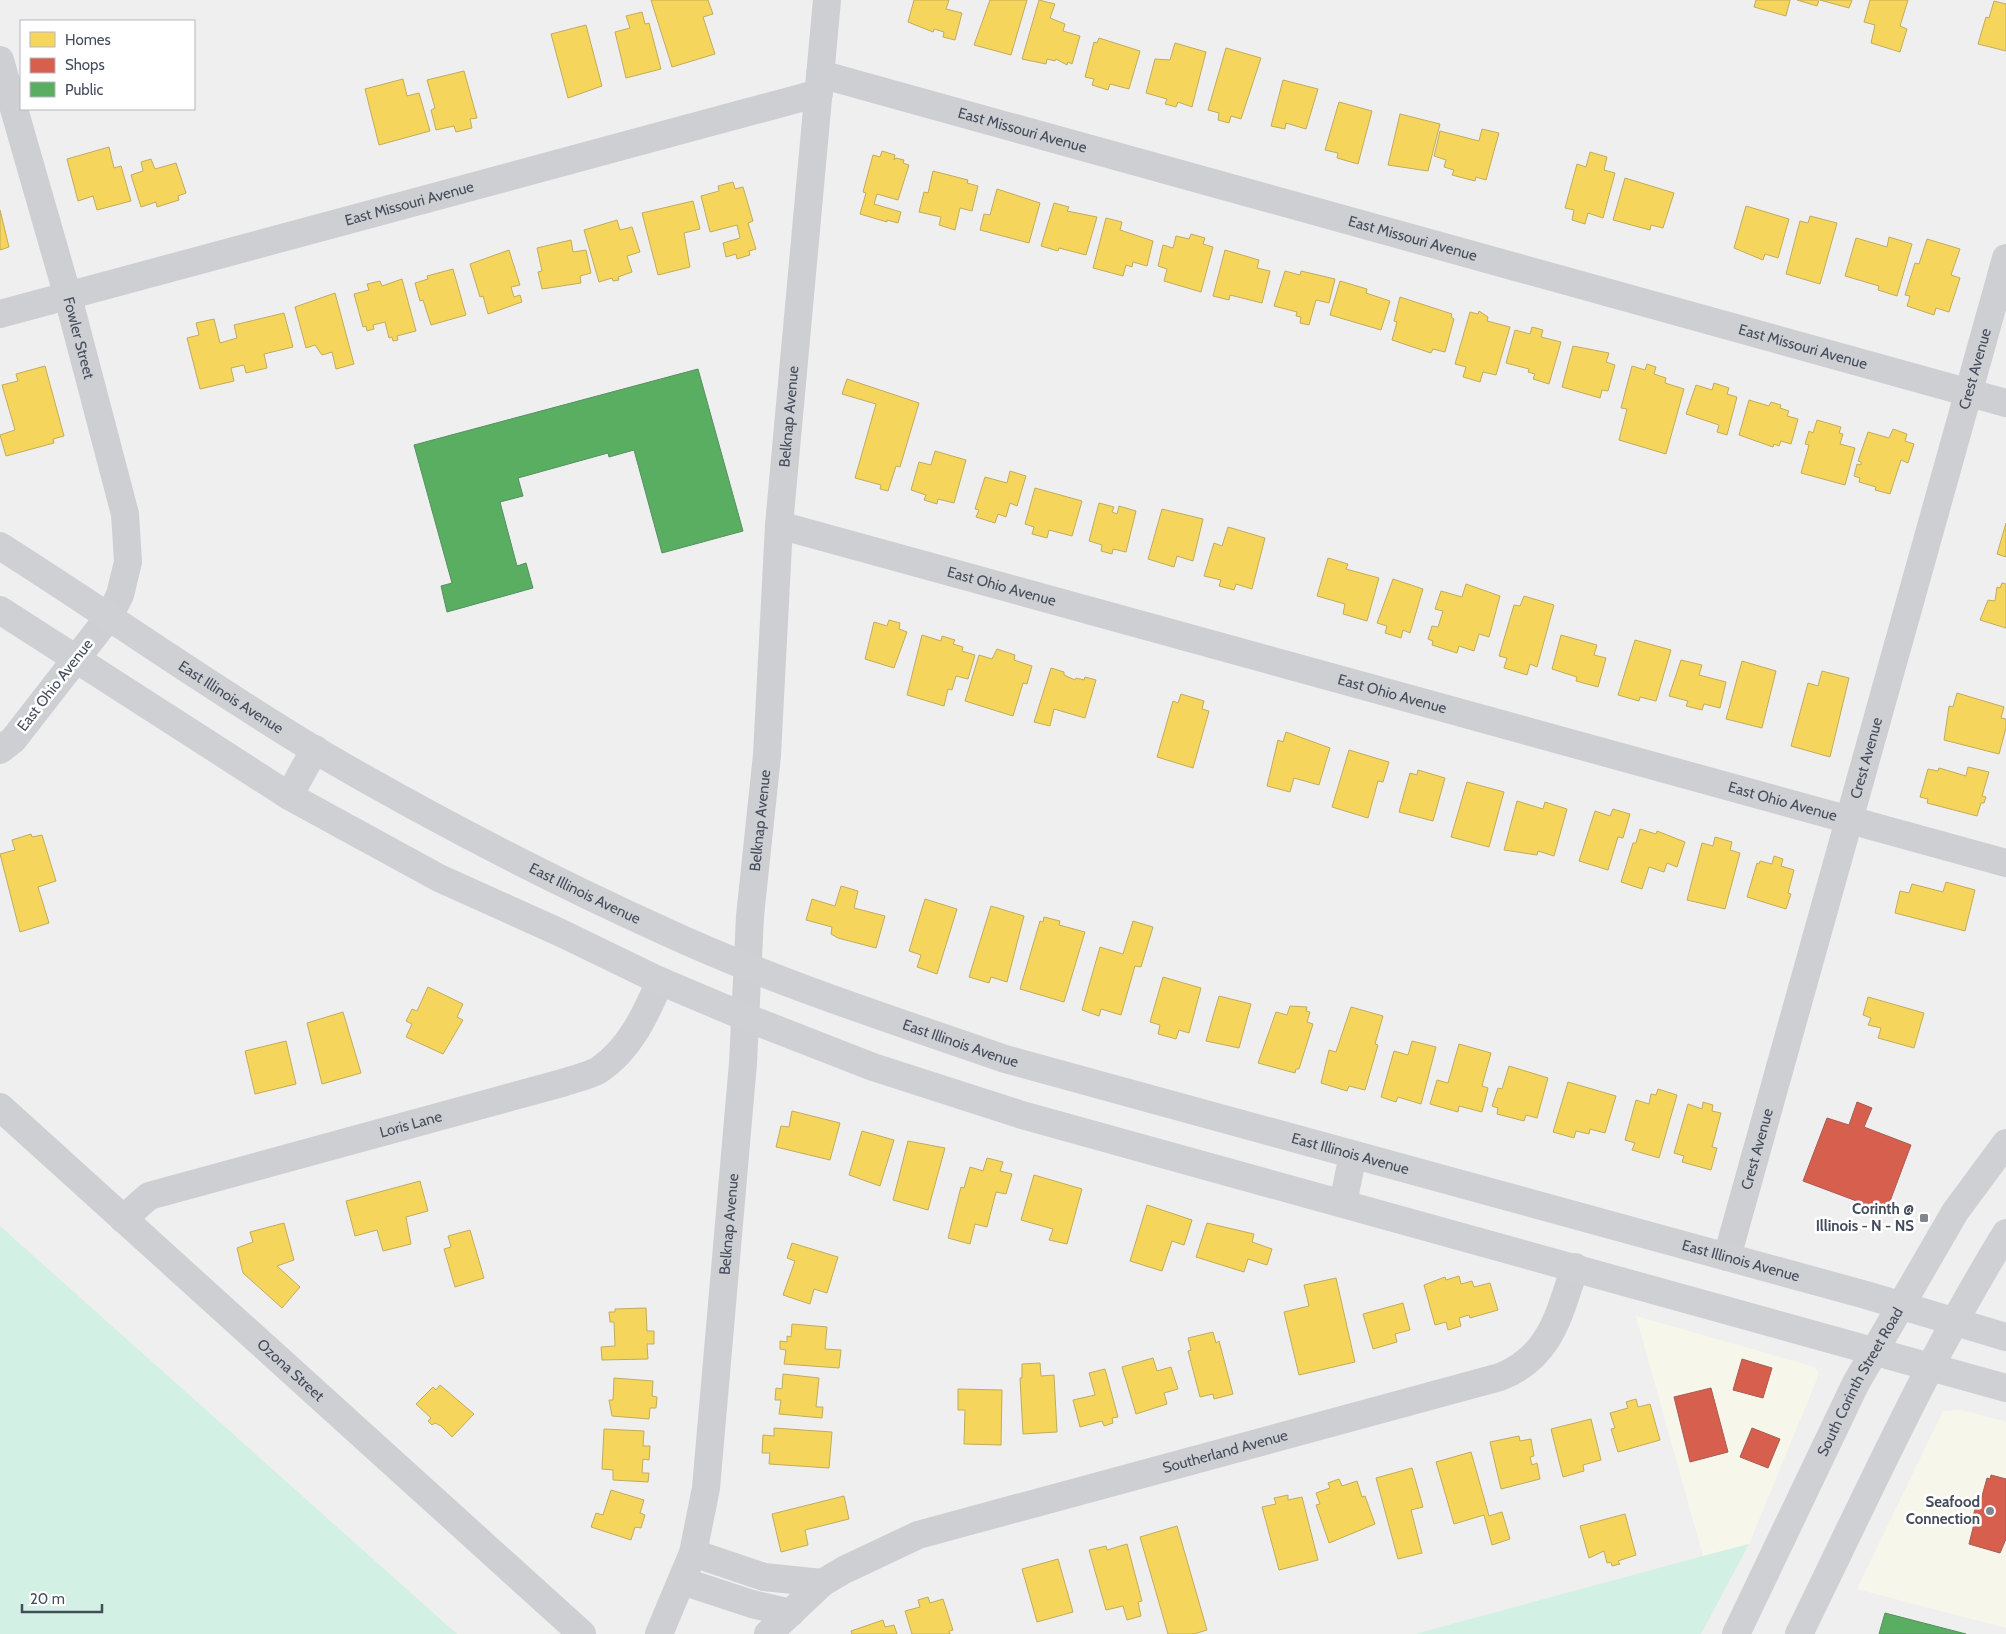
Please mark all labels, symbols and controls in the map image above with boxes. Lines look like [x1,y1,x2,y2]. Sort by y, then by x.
legend [20,20,195,110]
text: Homes [65,31,111,49]
text: Shops [65,56,105,74]
text: Public [65,81,103,99]
street label: East Missouri Avenue [956,104,1089,157]
street label: East Missouri Avenue [343,177,476,230]
street label: East Missouri Avenue [1346,212,1479,265]
street label: Fowler Street [59,295,98,381]
street label: East Missouri Avenue [1736,320,1870,373]
street label: Crest Avenue [1955,326,1995,412]
street label: Belknap Avenue [775,365,803,468]
street label: East Ohio Avenue [945,563,1058,610]
street label: East Ohio Avenue [13,635,97,735]
street label: East Illinois Avenue [175,657,287,738]
street label: East Ohio Avenue [1336,670,1449,718]
street label: Crest Avenue [1846,715,1886,801]
street label: Belknap Avenue [746,769,774,872]
street label: East Ohio Avenue [1726,778,1839,825]
street label: East Illinois Avenue [526,859,644,928]
street label: East Illinois Avenue [900,1015,1021,1071]
street label: Crest Avenue [1737,1106,1777,1192]
street label: Loris Lane [377,1107,444,1142]
street label: East Illinois Avenue [1289,1129,1411,1178]
street label: Belknap Avenue [716,1172,742,1276]
place label: Corinth @ Illinois - N - NS [1816,1200,1914,1235]
marker: Corinth @ Illinois - N - NS [1918,1212,1930,1224]
street label: East Illinois Avenue [1680,1236,1802,1285]
street label: South Corinth Street Road [1813,1304,1907,1459]
street label: Ozona Street [253,1335,328,1405]
street label: Southerland Avenue [1161,1426,1290,1477]
place label: Seafood Connection [1906,1493,1980,1528]
marker: Seafood Connection [1984,1505,1996,1517]
scale bar [22,1582,102,1614]
text: 20 m [30,1590,65,1608]

